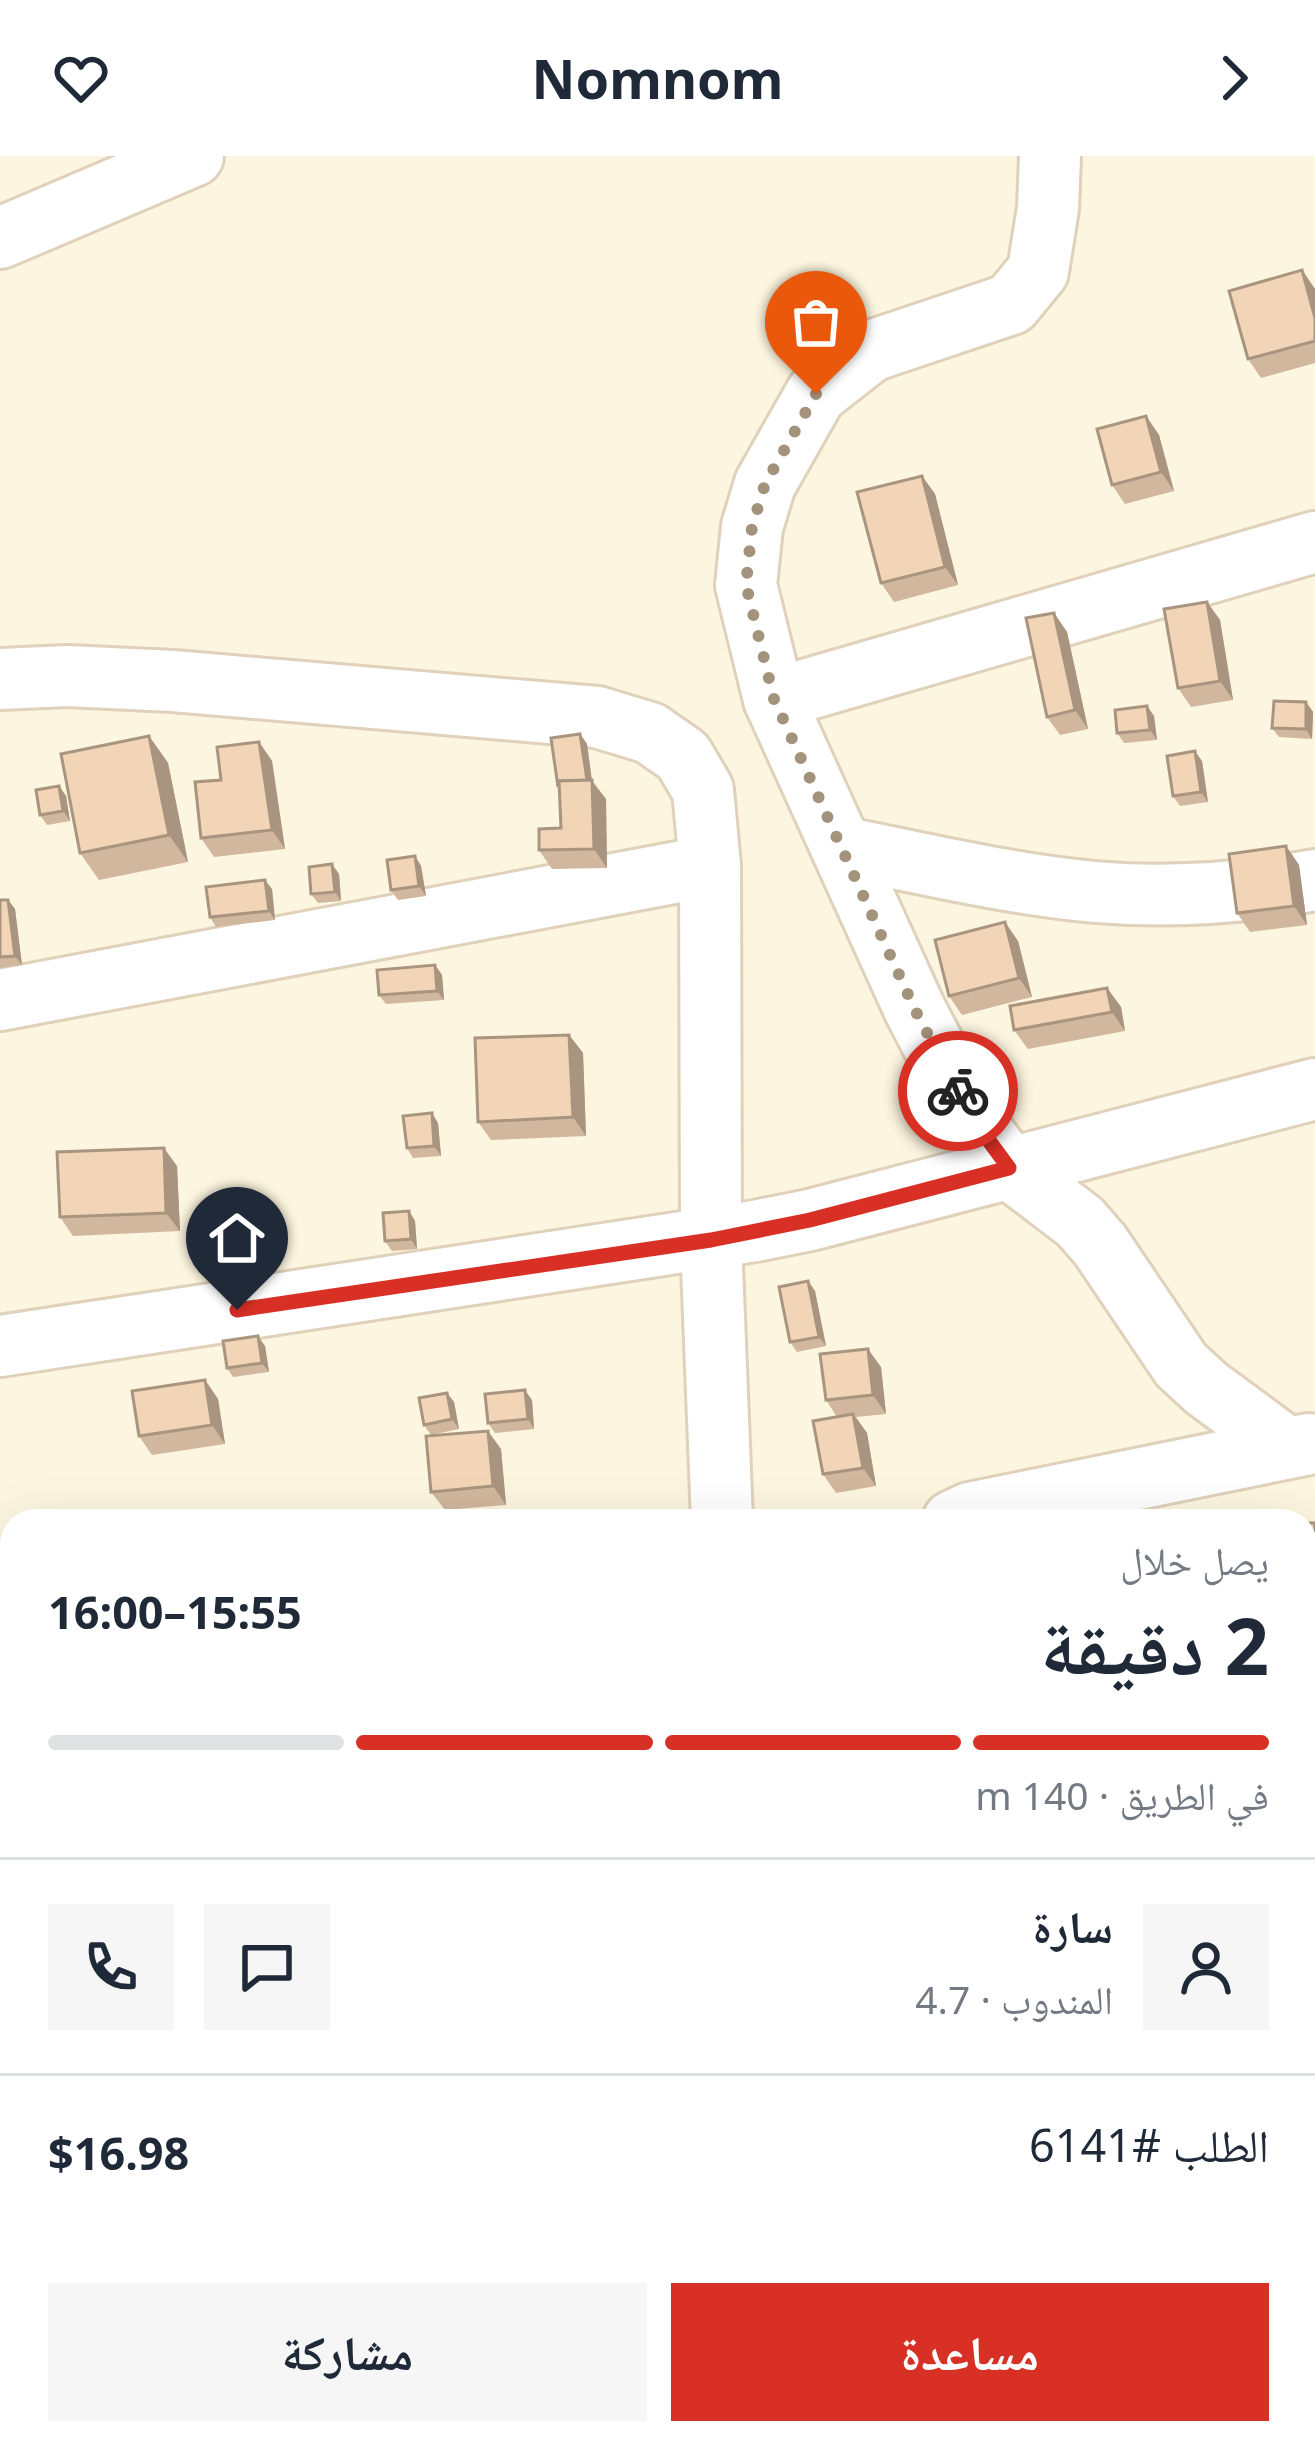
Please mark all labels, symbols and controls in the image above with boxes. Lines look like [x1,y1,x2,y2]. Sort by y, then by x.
text: Nomnom [532,41,783,115]
icon: heart [48,45,114,111]
icon: forward [1201,45,1267,111]
pin [765,271,867,394]
icon: bag [783,289,849,355]
courier [898,1031,1018,1151]
icon: bike [925,1058,991,1124]
pin [186,1187,288,1310]
icon: home [204,1205,270,1271]
text: يصل خلال [1120,1533,1269,1586]
text: 15:55–16:00 [48,1581,302,1642]
text: 2 دقيقة [1040,1592,1269,1698]
text: في الطريق · 140 m [975,1768,1269,1821]
text: سارة [1032,1895,1113,1956]
button: phone [48,1904,174,2030]
button: chat [204,1904,330,2030]
button: person [1143,1904,1269,2030]
text: المندوب · 4.7 [915,1972,1113,2025]
text: الطلب #6141 [1029,2114,1269,2175]
text: $16.98 [48,2122,189,2183]
button: مشاركة [48,2283,647,2421]
button: مساعدة [671,2283,1269,2421]

